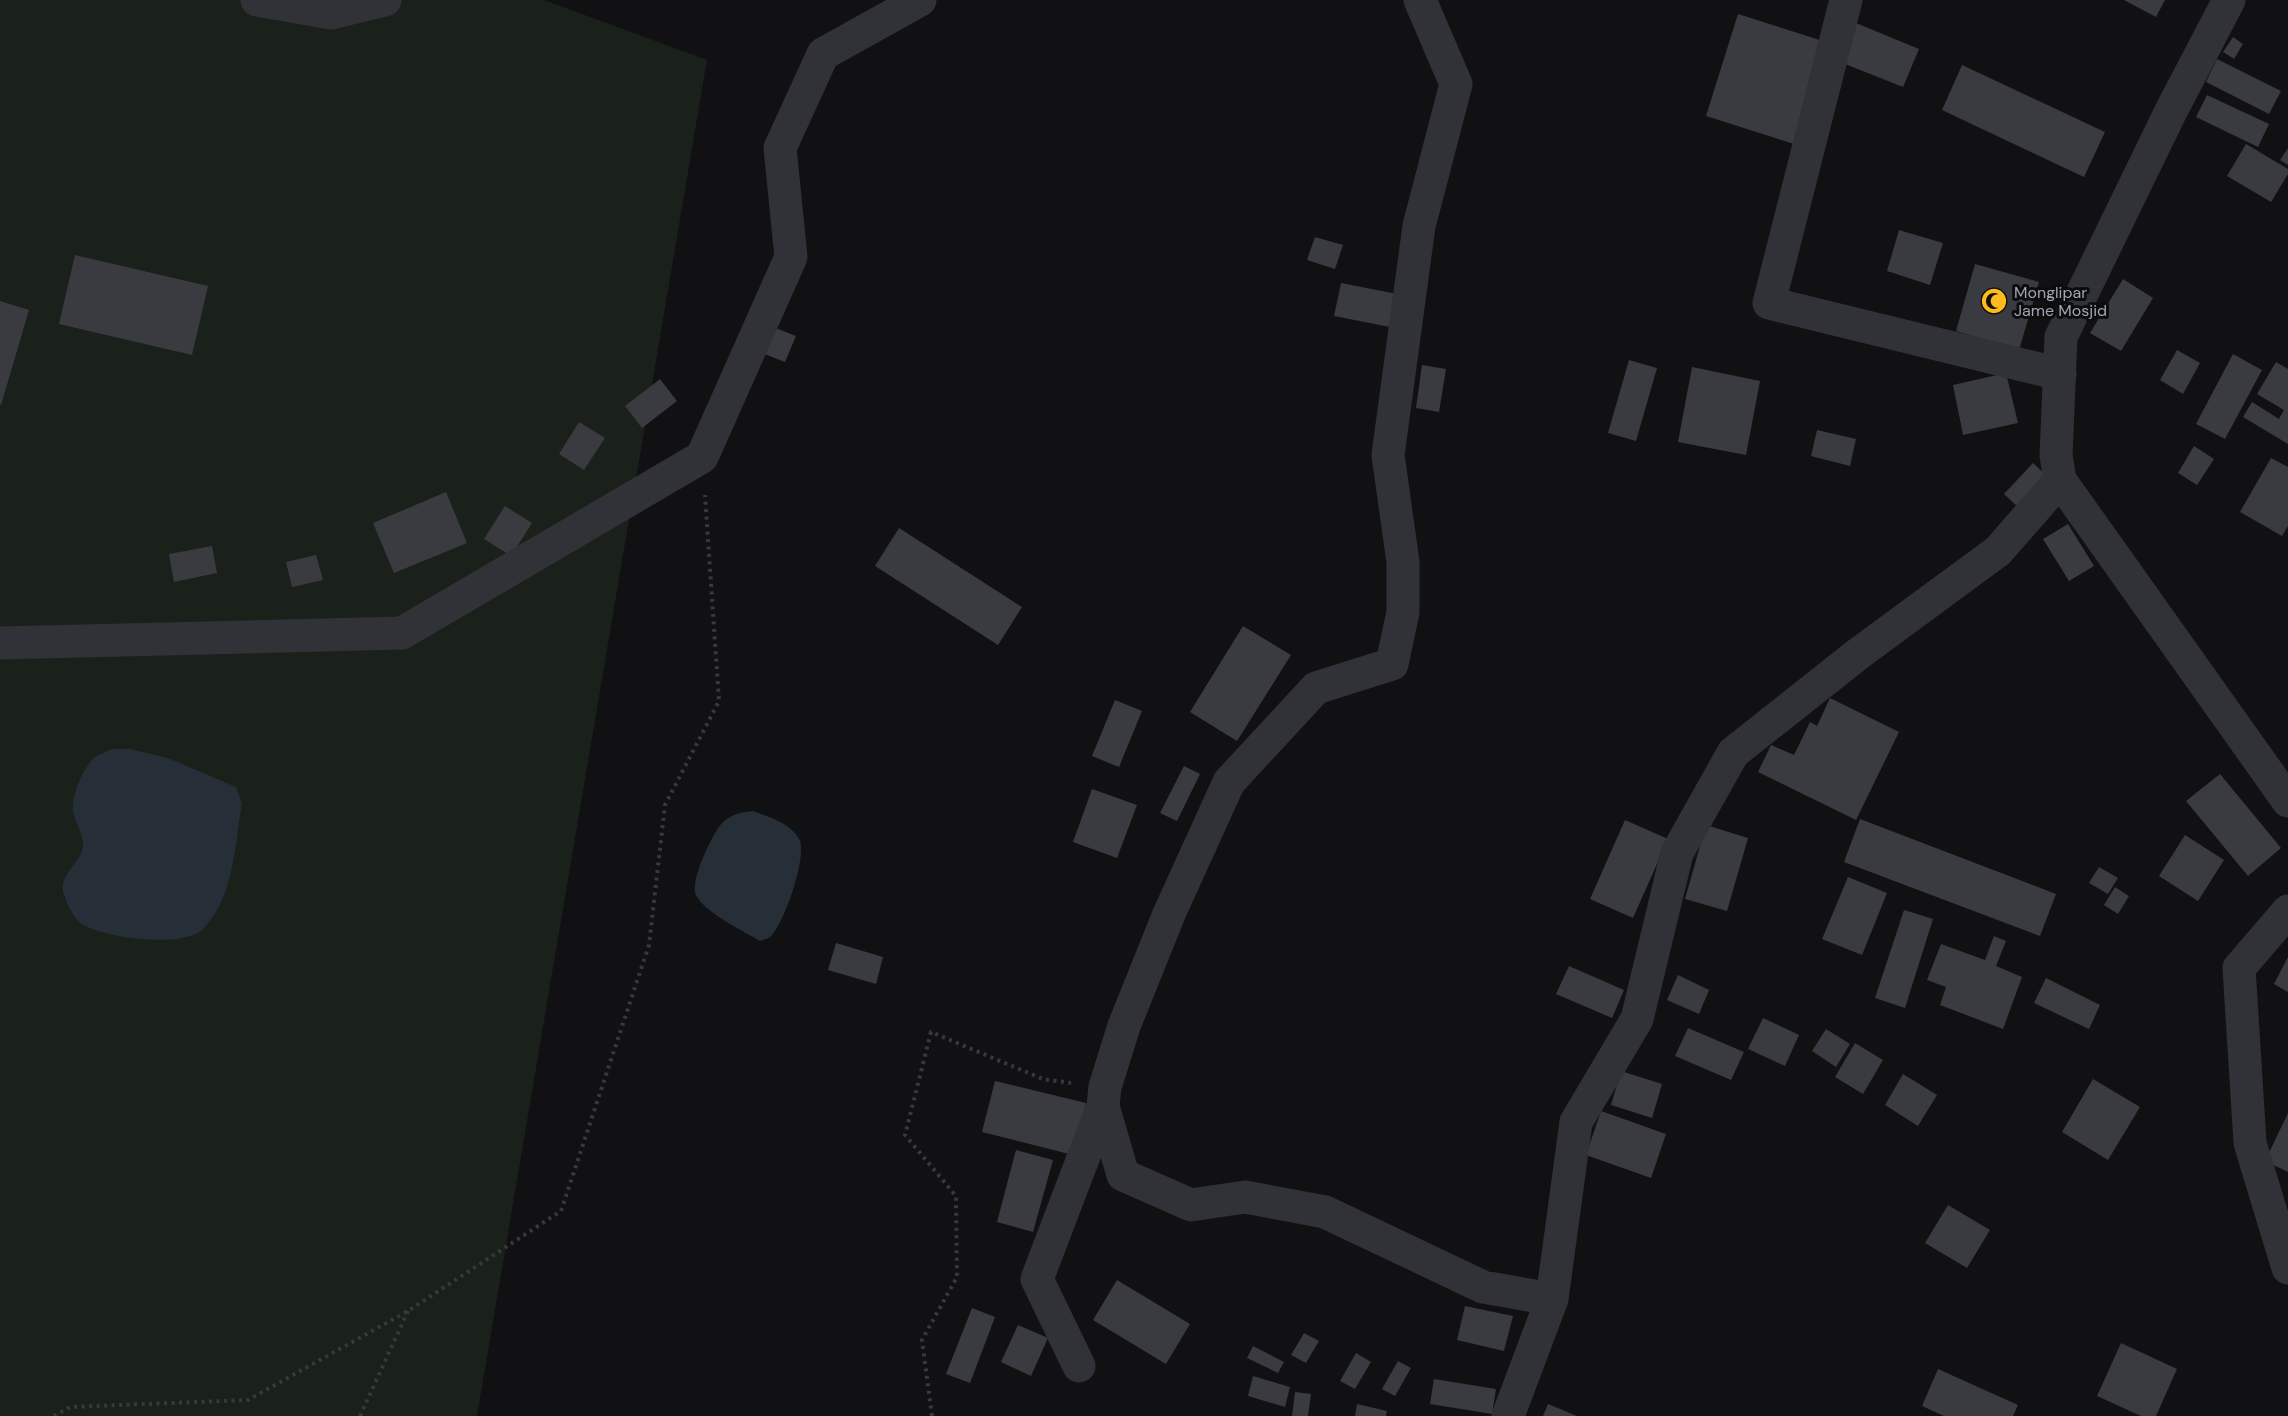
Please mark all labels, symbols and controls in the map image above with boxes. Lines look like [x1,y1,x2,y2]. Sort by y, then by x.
place label: Monglipar Jame Mosjid [2014,282,2107,321]
mosque icon: Monglipar Jame Mosjid [1979,286,2009,316]

